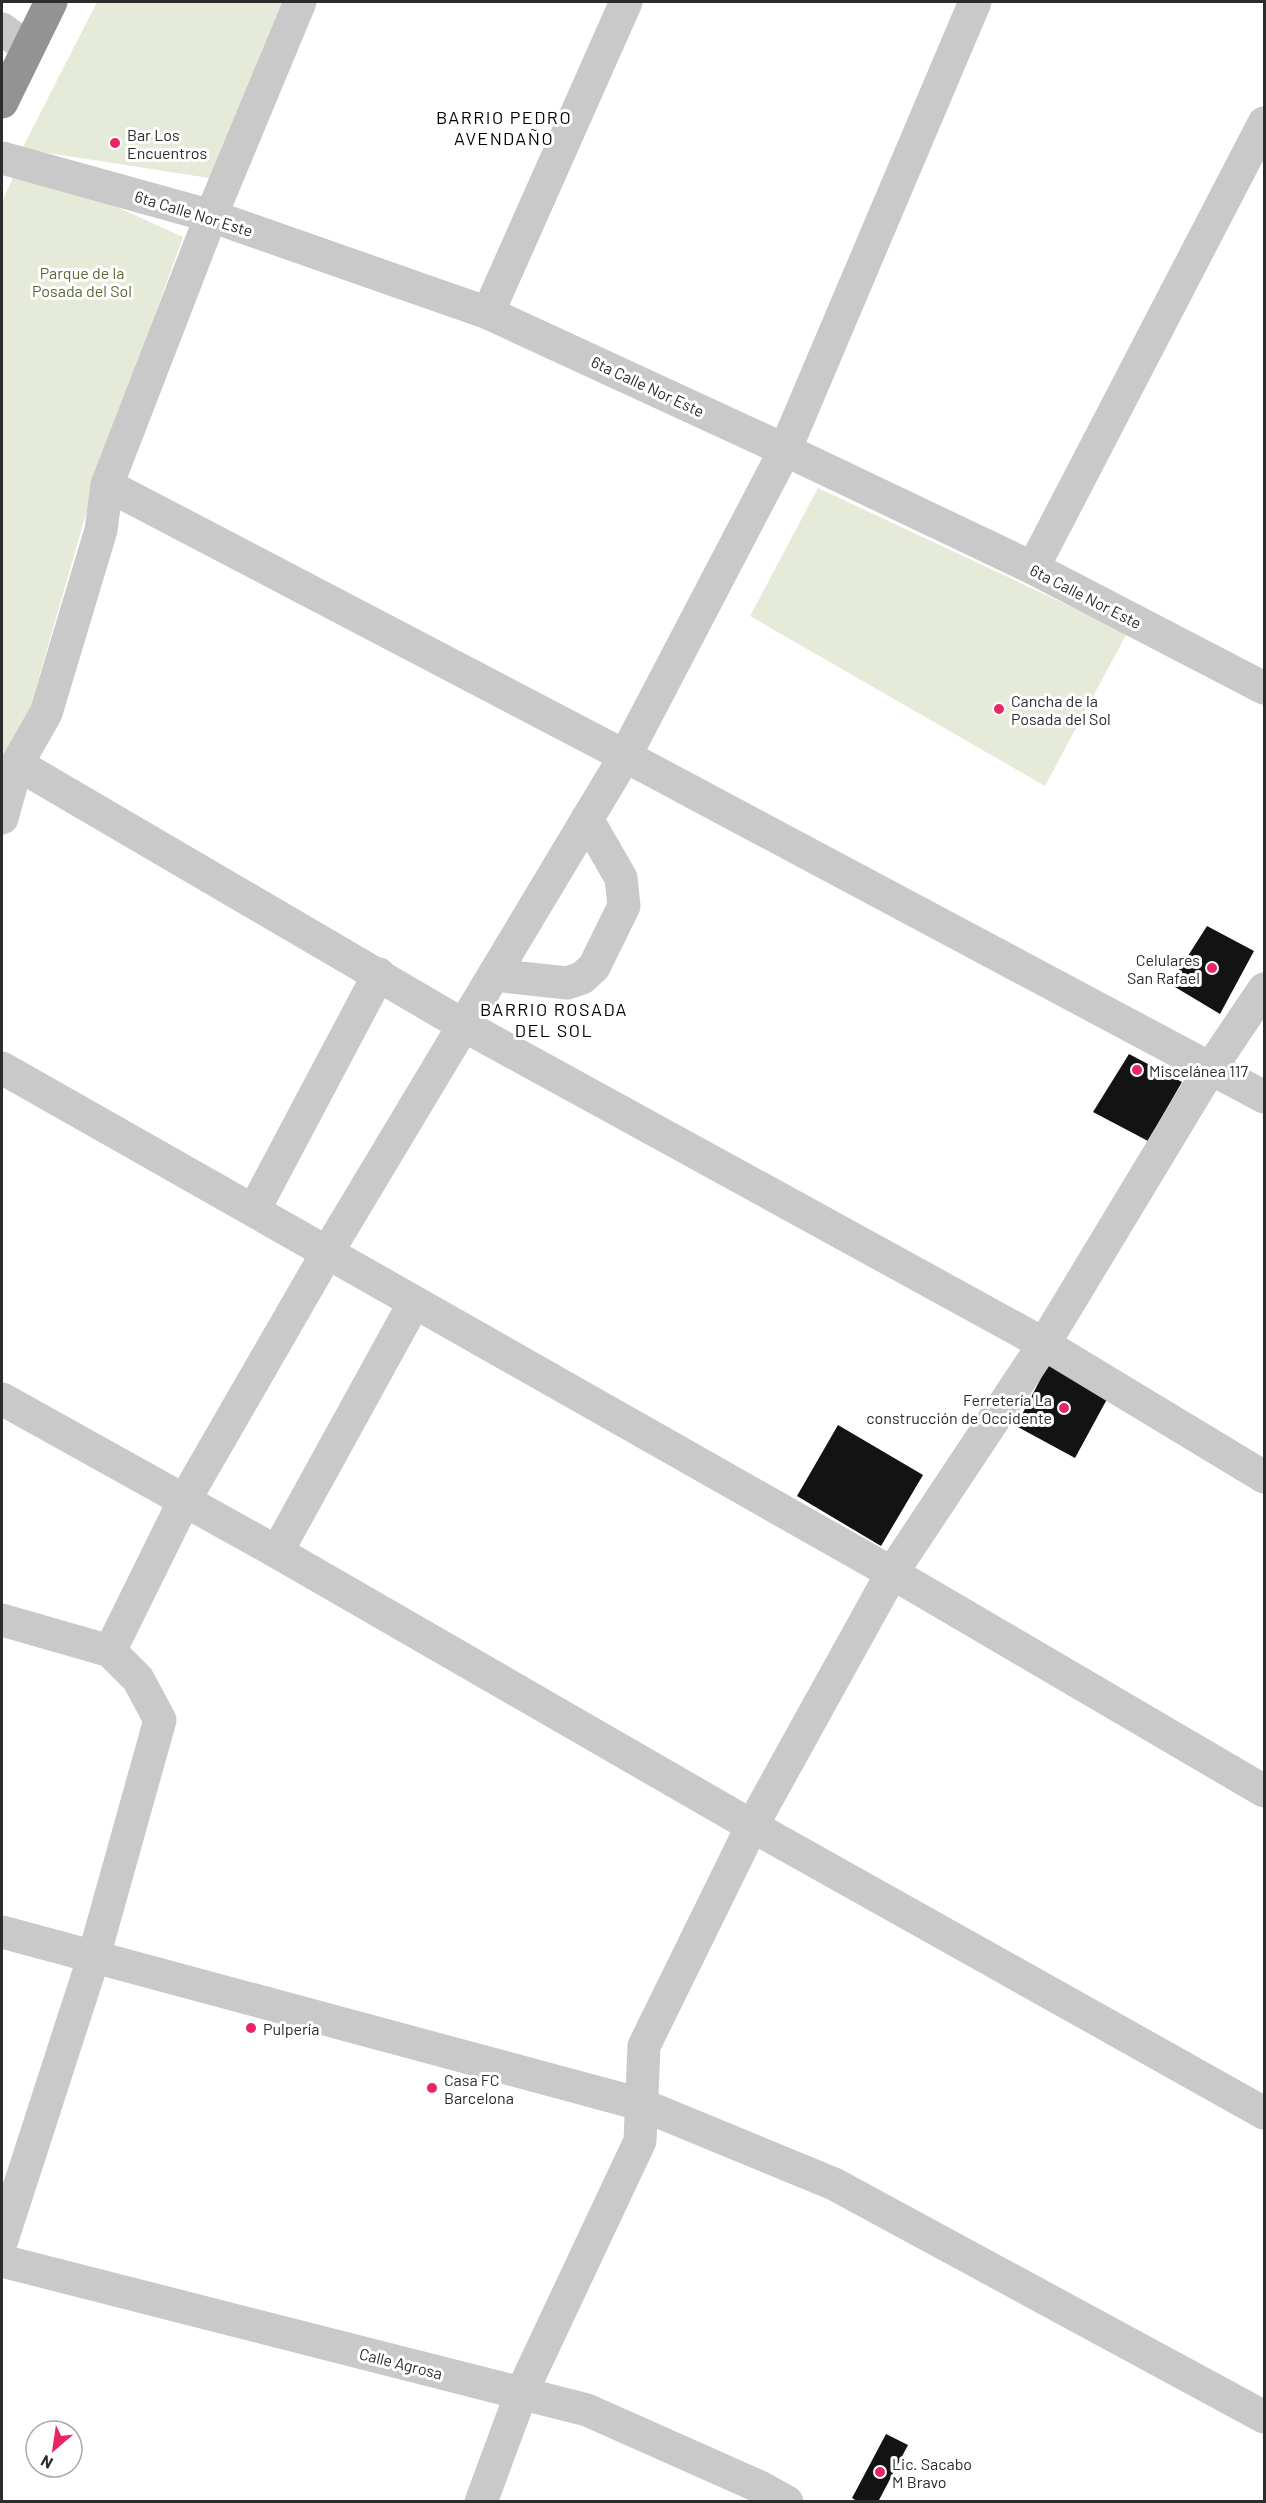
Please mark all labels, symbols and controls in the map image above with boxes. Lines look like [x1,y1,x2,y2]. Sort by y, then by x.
district label: BARRIO PEDRO AVENDAÑO [436,106,572,149]
place label: Bar Los Encuentros [127,125,207,162]
marker: Bar Los Encuentros [108,136,122,150]
street label: 6ta Calle Nor Este [133,186,255,240]
park label: Parque de la Posada del Sol [32,263,132,300]
street label: 6ta Calle Nor Este [589,352,707,420]
street label: 6ta Calle Nor Este [1027,560,1145,632]
place label: Cancha de la Posada del Sol [1011,691,1111,728]
marker: Cancha de la Posada del Sol [992,702,1006,716]
place label: Celulares San Rafael [1127,950,1200,987]
marker: Celulares San Rafael [1205,961,1219,975]
district label: BARRIO ROSADA DEL SOL [480,998,628,1041]
place label: Miscelánea 117 [1149,1061,1248,1080]
marker: Miscelánea 117 [1130,1063,1144,1077]
place label: Ferretería La construcción de Occidente [866,1390,1052,1427]
marker: Ferretería La construcción de Occidente [1057,1401,1071,1415]
place label: Pulpería [263,2019,319,2038]
marker: Pulpería [244,2021,258,2035]
place label: Casa FC Barcelona [444,2070,514,2107]
marker: Casa FC Barcelona [425,2081,439,2095]
street label: Calle Agrosa [357,2343,445,2383]
north arrow [24,2419,84,2479]
text: N [37,2452,56,2473]
place label: Lic. Sacabo M Bravo [892,2454,972,2491]
marker: Lic. Sacabo M Bravo [873,2465,887,2479]

